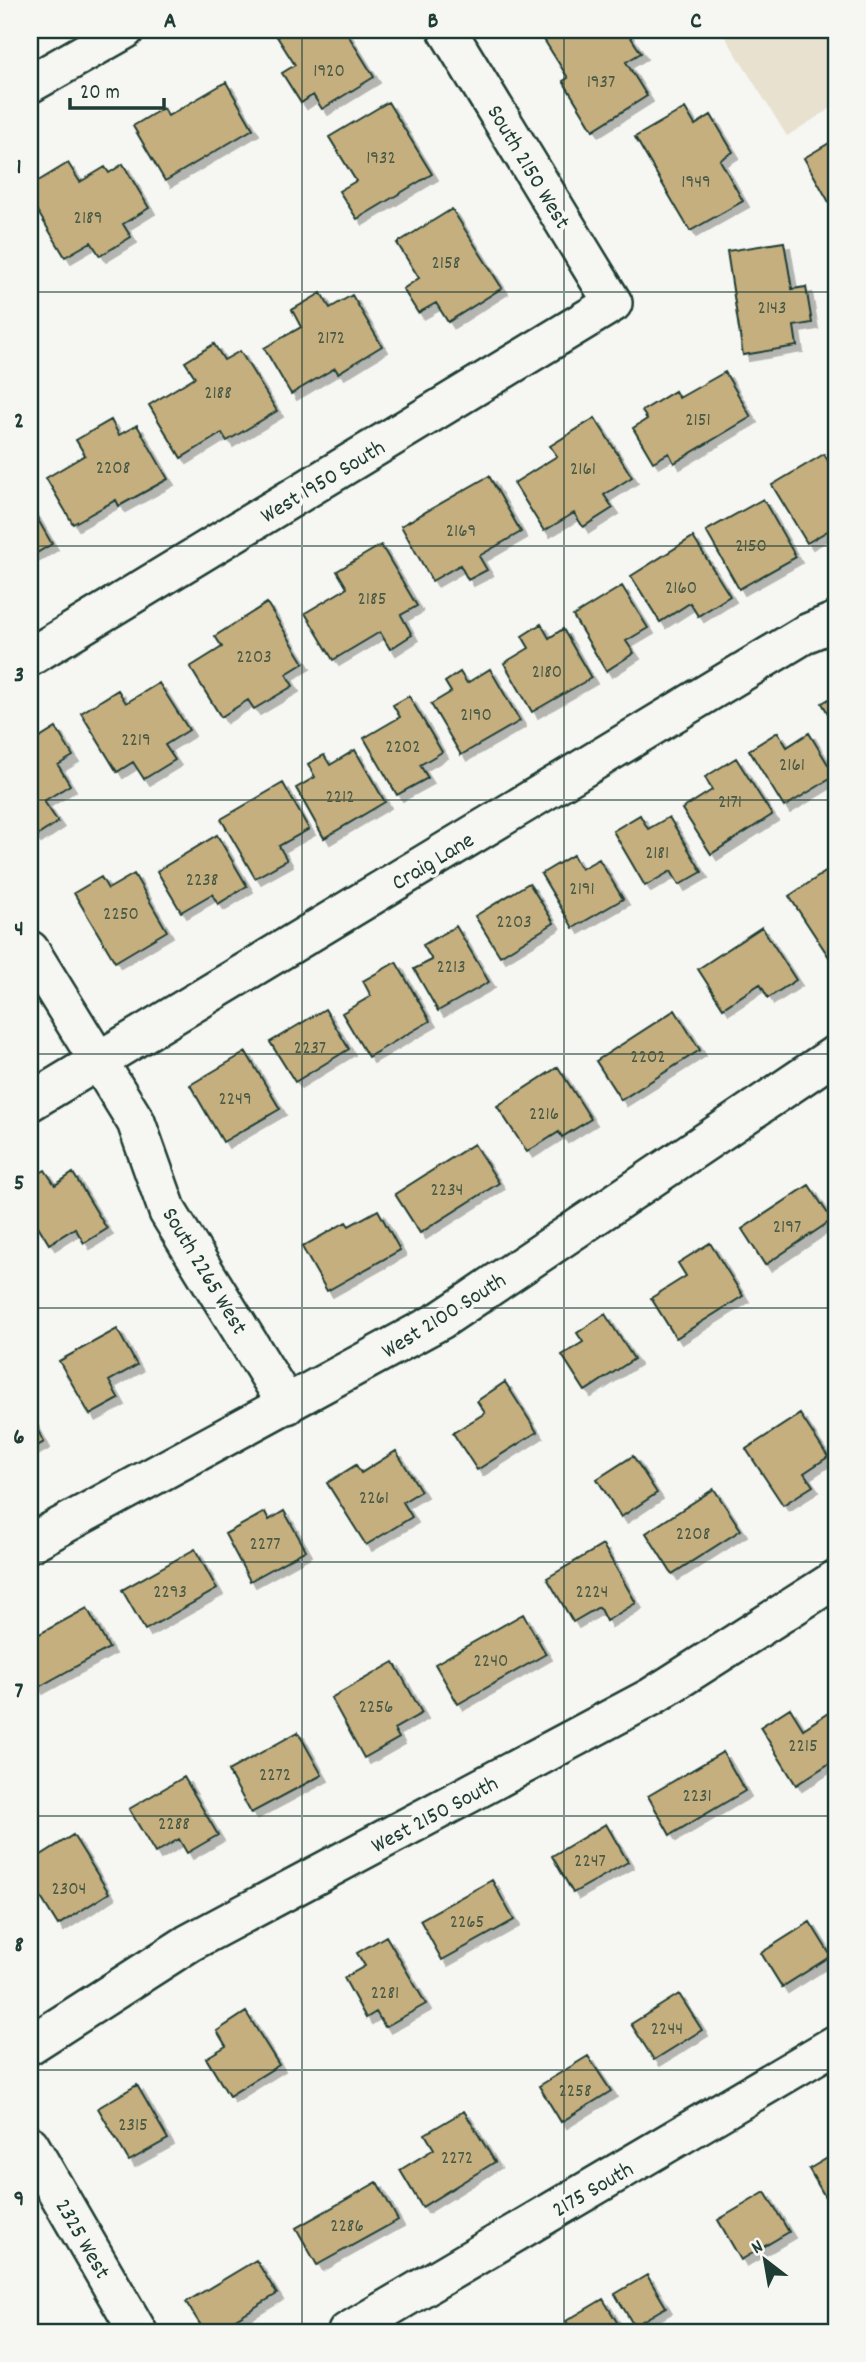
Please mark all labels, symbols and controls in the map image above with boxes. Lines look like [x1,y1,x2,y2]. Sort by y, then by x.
text: A [164,6,176,39]
text: B [428,6,439,39]
text: C [690,6,702,39]
house number: 1920 [313,59,345,86]
scale bar [70,66,164,110]
house number: 1937 [587,70,615,97]
text: 20 m [80,79,120,109]
street label: South 2150 West [477,99,577,236]
house number: 1932 [366,146,396,173]
text: 1 [16,152,22,185]
house number: 1949 [681,170,711,197]
house number: 2189 [74,206,102,233]
house number: 2158 [432,251,460,278]
house number: 2143 [758,296,786,323]
house number: 2172 [317,326,345,353]
house number: 2188 [204,381,232,408]
text: 2 [14,406,24,439]
house number: 2151 [685,408,711,435]
street label: West 1950 South [255,433,392,533]
house number: 2208 [96,456,130,483]
house number: 2161 [570,457,596,484]
house number: 2169 [446,519,476,546]
house number: 2150 [735,534,767,561]
house number: 2160 [665,576,697,603]
house number: 2185 [358,587,386,614]
house number: 2203 [236,645,272,672]
text: 3 [14,660,24,693]
house number: 2180 [532,660,562,687]
house number: 2190 [460,703,492,730]
house number: 2219 [121,728,151,755]
house number: 2202 [385,735,421,762]
house number: 2161 [779,753,805,780]
house number: 2212 [325,785,355,812]
house number: 2171 [718,790,742,817]
street label: Craig Lane [386,825,481,901]
house number: 2181 [645,841,669,868]
house number: 2238 [186,868,218,895]
house number: 2191 [569,877,595,904]
house number: 2250 [103,902,139,929]
house number: 2203 [496,910,532,937]
text: 4 [14,914,24,947]
house number: 2213 [436,955,466,982]
house number: 2237 [294,1036,326,1063]
house number: 2202 [630,1045,666,1072]
house number: 2249 [218,1087,252,1114]
house number: 2216 [529,1102,559,1129]
text: 5 [14,1168,24,1201]
house number: 2234 [431,1178,463,1205]
street label: South 2265 West [152,1202,254,1342]
house number: 2197 [773,1215,801,1242]
street label: West 2100 South [376,1265,514,1368]
text: 6 [13,1422,25,1455]
house number: 2261 [359,1486,389,1513]
house number: 2208 [676,1522,710,1549]
house number: 2277 [249,1532,281,1559]
house number: 2293 [153,1580,187,1607]
house number: 2224 [576,1580,608,1607]
house number: 2240 [474,1649,508,1676]
text: 7 [15,1676,24,1709]
house number: 2256 [359,1695,393,1722]
house number: 2215 [788,1734,818,1761]
house number: 2272 [259,1763,291,1790]
street label: West 2150 South [366,1769,505,1863]
house number: 2231 [682,1784,712,1811]
house number: 2288 [158,1812,190,1839]
house number: 2247 [574,1849,606,1876]
house number: 2304 [52,1877,86,1904]
house number: 2265 [450,1910,484,1937]
text: 8 [14,1930,24,1963]
house number: 2281 [371,1981,399,2008]
house number: 2244 [651,2017,683,2044]
house number: 2258 [558,2079,592,2106]
house number: 2315 [118,2113,148,2140]
house number: 2272 [441,2146,473,2173]
street label: 2175 South [547,2154,641,2228]
text: 9 [14,2184,24,2217]
street label: 2325 West [45,2194,117,2286]
house number: 2286 [330,2214,364,2241]
north arrow [730,2226,800,2296]
text: N [747,2234,769,2262]

